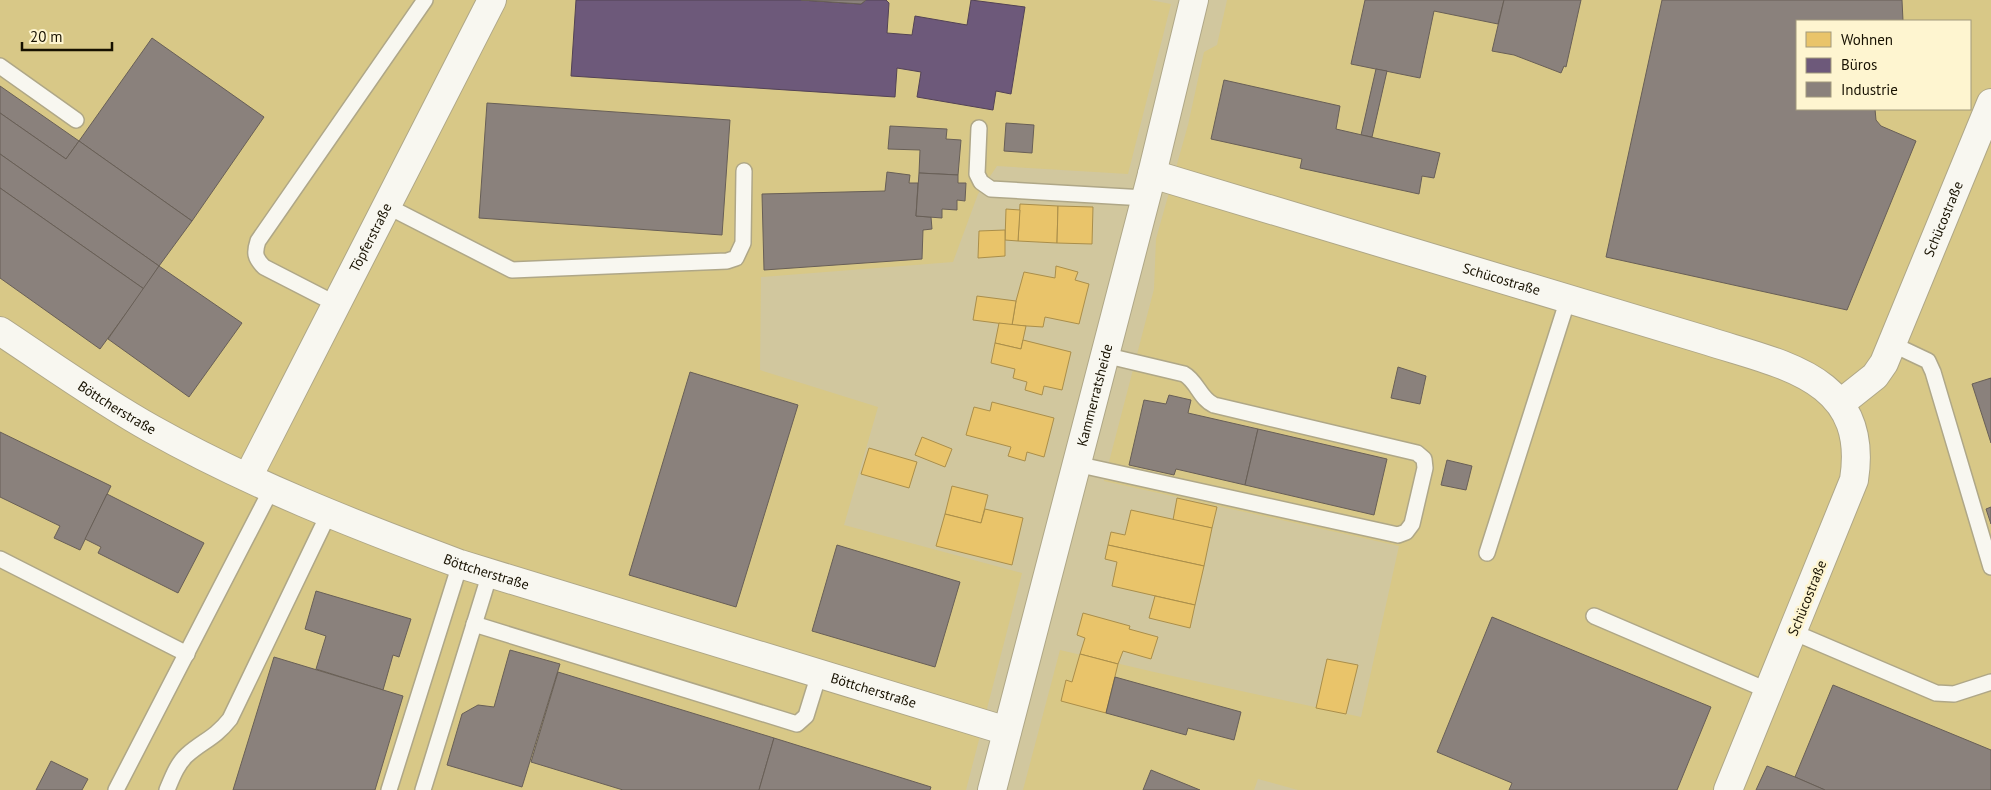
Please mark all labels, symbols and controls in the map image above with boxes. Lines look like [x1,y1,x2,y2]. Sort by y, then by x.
scale bar [22,20,112,52]
legend [1796,20,1971,110]
text: 20 m [30,27,63,46]
text: Wohnen [1841,30,1893,49]
text: Büros [1841,55,1877,74]
text: Industrie [1841,80,1898,99]
street label: Schücostraße [1920,178,1967,260]
street label: Töpferstraße [345,200,396,275]
street label: Schücostraße [1461,259,1543,299]
street label: Kammerratsheide [1073,342,1117,448]
street label: Böttcherstraße [74,377,159,439]
street label: Böttcherstraße [441,550,531,594]
street label: Schücostraße [1784,557,1830,639]
street label: Böttcherstraße [829,669,919,712]

